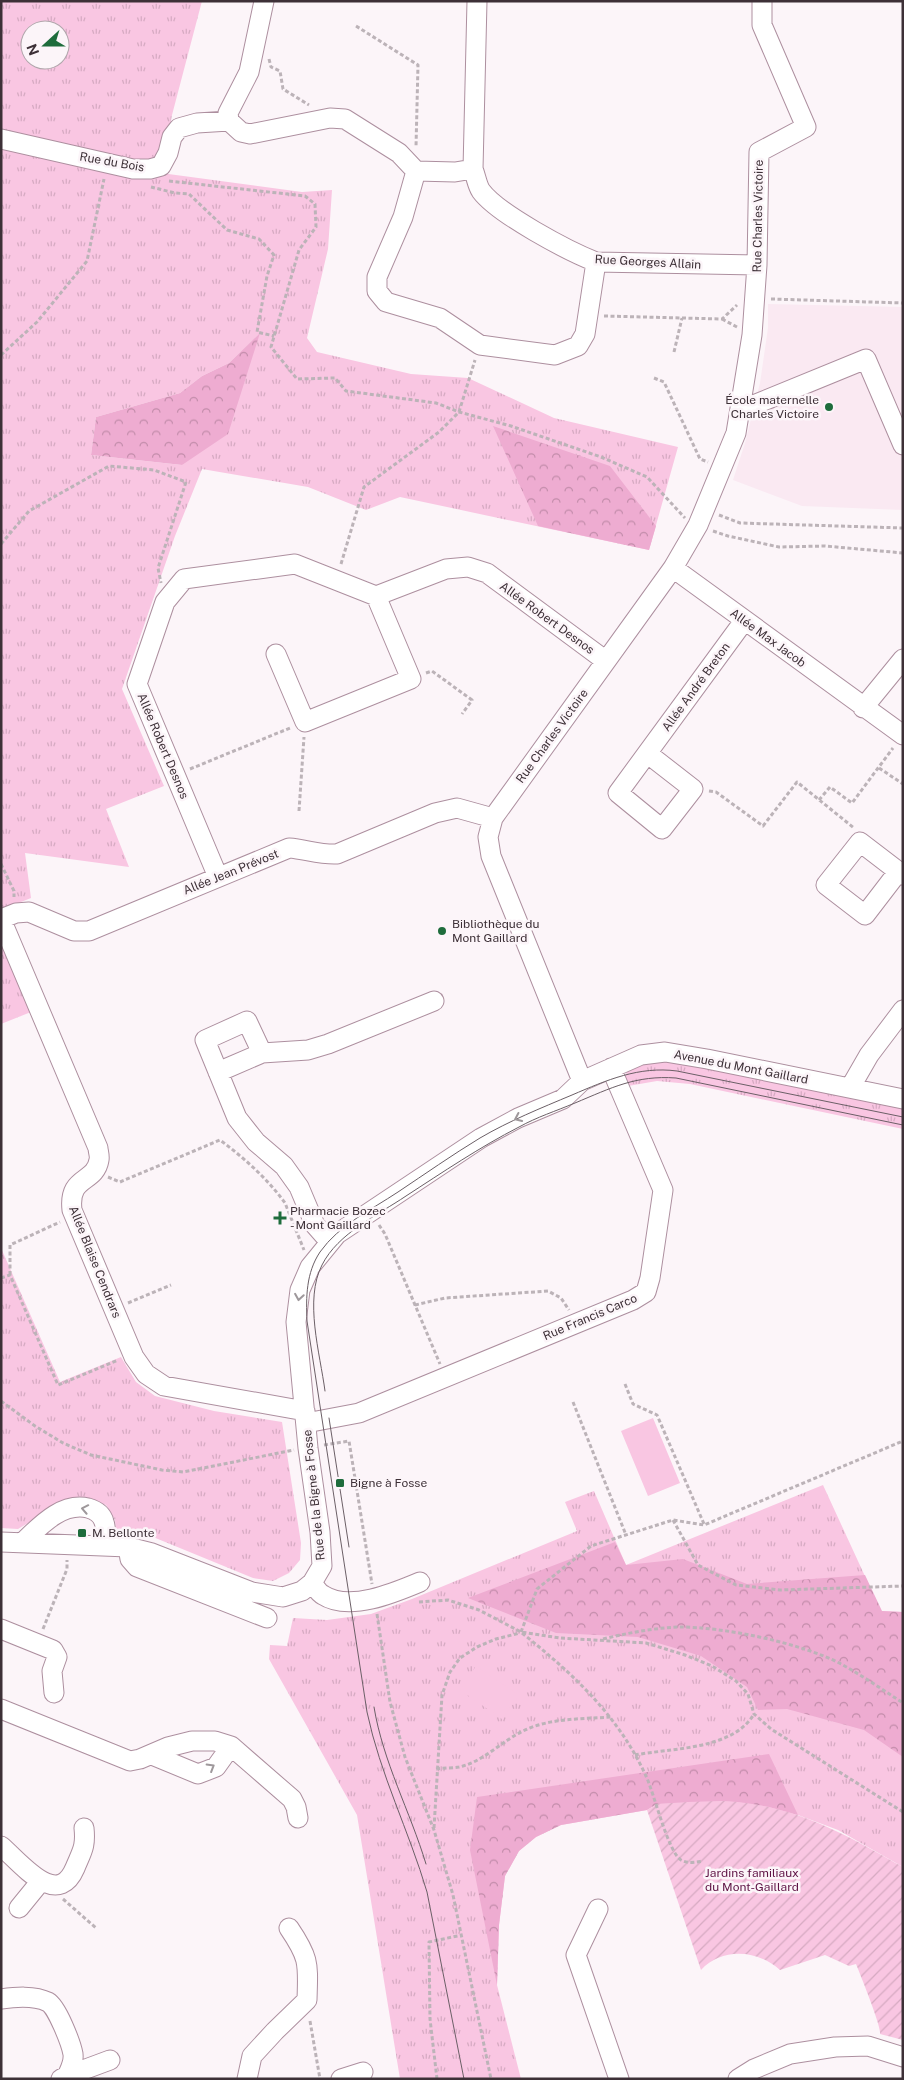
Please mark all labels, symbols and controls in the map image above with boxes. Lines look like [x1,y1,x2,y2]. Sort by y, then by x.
north arrow [20,20,70,70]
text: N [23,42,42,58]
street label: Rue du Bois [79,149,145,175]
street label: Rue Charles Victoire [750,159,766,273]
street label: Rue Georges Allain [594,252,702,272]
place label: École maternelle Charles Victoire [725,393,819,421]
marker: École maternelle Charles Victoire [823,401,835,413]
street label: Allée Robert Desnos [497,579,597,657]
street label: Allée Max Jacob [727,606,809,670]
street label: Allée André Breton [659,640,733,734]
street label: Rue Charles Victoire [513,686,591,786]
street label: Allée Robert Desnos [134,691,192,801]
street label: Allée Jean Prévost [181,846,281,898]
place label: Bibliothèque du Mont Gaillard [452,917,539,945]
marker: Bibliothèque du Mont Gaillard [436,925,448,937]
street label: Avenue du Mont Gaillard [673,1047,809,1087]
one-way arrow [515,1112,524,1122]
street label: Allée Blaise Cendrars [66,1204,124,1320]
place label: Pharmacie Bozec - Mont Gaillard [290,1204,386,1232]
marker: Pharmacie Bozec - Mont Gaillard [274,1212,286,1224]
street label: Rue Francis Carco [541,1291,639,1343]
one-way arrow [295,1293,305,1302]
street label: Rue de la Bigne à Fosse [300,1429,328,1561]
place label: Bigne à Fosse [350,1476,427,1490]
marker: Bigne à Fosse [334,1477,346,1489]
one-way arrow [81,1504,90,1514]
place label: M. Bellonte [92,1526,155,1540]
marker: M. Bellonte [76,1527,88,1539]
one-way arrow [206,1763,215,1773]
park label: Jardins familiaux du Mont-Gaillard [705,1866,799,1894]

